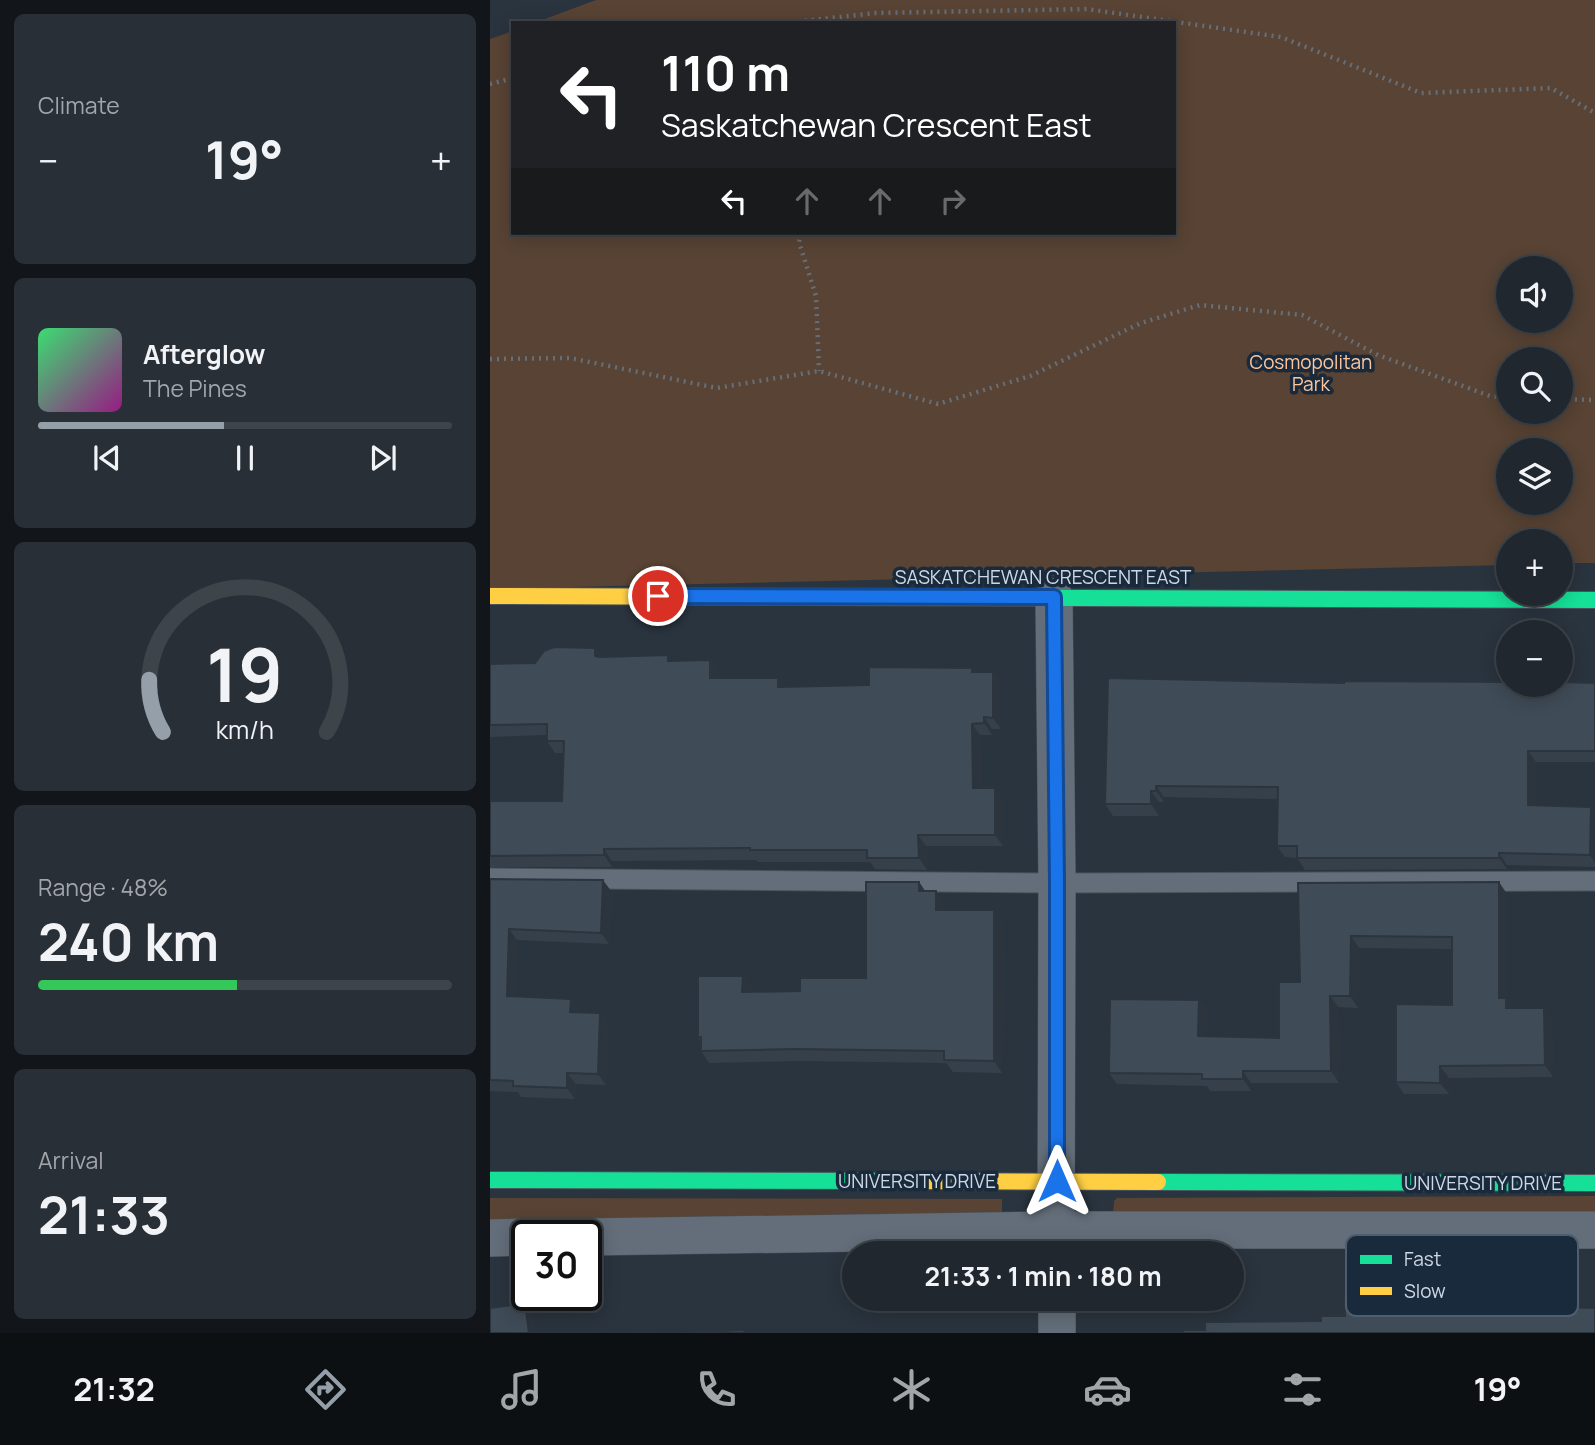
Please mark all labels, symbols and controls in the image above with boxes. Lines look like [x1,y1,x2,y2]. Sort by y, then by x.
text: 110 m [661,39,790,106]
icon: left [546,49,637,140]
text: Climate [38,89,120,121]
text: Saskatchewan Crescent East [661,103,1092,147]
text: 19° [205,124,284,195]
text: − [38,134,59,186]
text: + [430,134,452,186]
icon: left [715,182,753,220]
icon: ahead [788,182,826,220]
icon: ahead [861,182,899,220]
icon: right [934,182,972,220]
map controls [1496,256,1573,697]
button: sound [1496,256,1573,333]
text: Afterglow [143,336,265,372]
button: search [1496,347,1573,424]
park label: Cosmopolitan Park [1250,349,1372,397]
text: The Pines [143,372,247,404]
button: layers [1496,438,1573,515]
icon: previous [88,439,126,477]
icon: pause [226,439,264,477]
icon: next [364,439,402,477]
button: + [1496,529,1573,606]
street label: SASKATCHEWAN CRESCENT EAST [895,564,1192,590]
pin [628,566,688,626]
icon: arrive [639,577,677,615]
button: − [1496,620,1573,697]
text: 19 [206,625,284,725]
text: km/h [216,712,274,747]
text: Range · 48% [38,871,168,903]
text: 240 km [38,906,219,977]
text: Arrival [38,1144,104,1176]
position arrow [1020,1144,1094,1218]
street label: UNIVERSITY DRIVE [838,1168,996,1194]
street label: UNIVERSITY DRIVE [1404,1170,1562,1196]
text: 21:33 [38,1179,170,1250]
speed limit sign: 30 [511,1220,602,1311]
legend [1346,1235,1578,1316]
text: Fast [1404,1246,1441,1272]
text: 21:33 · 1 min · 180 m [924,1258,1162,1294]
text: Slow [1404,1278,1446,1304]
icon: directions [301,1365,350,1414]
icon: music [497,1365,546,1414]
icon: phone [692,1365,741,1414]
icon: climate [887,1365,936,1414]
icon: car [1083,1365,1132,1414]
icon: filters [1278,1365,1327,1414]
text: 21:32 [73,1367,155,1411]
text: 19° [1473,1367,1522,1411]

